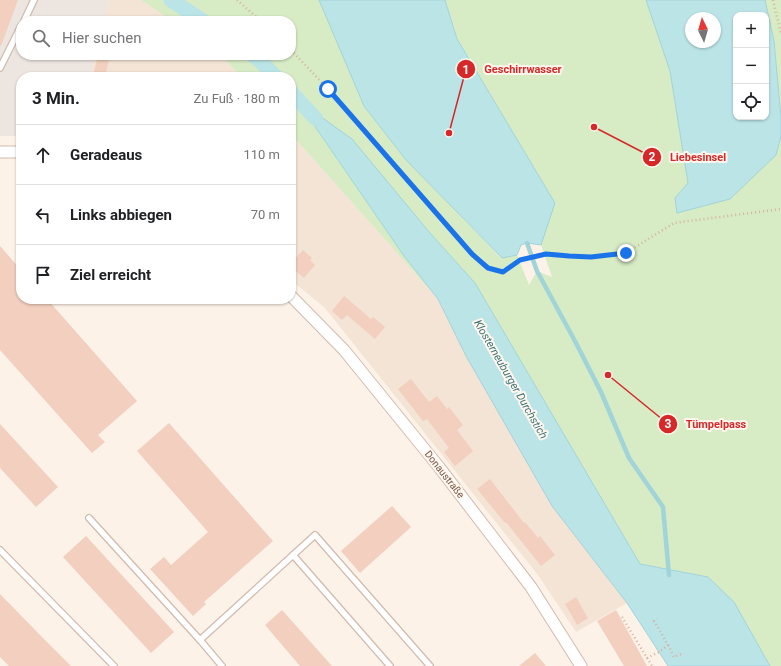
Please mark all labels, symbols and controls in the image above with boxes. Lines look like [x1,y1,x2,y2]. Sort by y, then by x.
north arrow [685,12,721,48]
map controls [733,12,769,120]
button: + [733,12,769,48]
search box [16,16,296,60]
icon: search [30,27,52,49]
text: Hier suchen [62,29,141,47]
button: − [733,48,769,84]
callout: Geschirrwasser [456,58,569,81]
text: 1 [463,63,469,77]
text: Geschirrwasser [484,63,562,76]
route start [319,80,337,98]
button: locate [733,84,769,120]
text: 3 Min. [32,88,80,108]
text: Zu Fuß · 180 m [194,91,280,106]
icon: ahead [32,144,54,166]
callout: Liebesinsel [642,145,734,168]
text: Geradeaus [70,146,142,164]
text: 110 m [243,147,280,162]
text: 2 [649,150,656,164]
text: Liebesinsel [670,151,726,164]
icon: left [32,204,54,226]
text: Links abbiegen [70,206,172,224]
text: 70 m [251,207,280,222]
route end [617,244,635,262]
icon: arrive [32,264,54,286]
text: Ziel erreicht [70,266,151,284]
water label: Klosterneuburger Durchstich [471,317,550,441]
callout: Tümpelpass [658,413,755,436]
text: 3 [665,417,672,431]
text: Tümpelpass [686,418,747,431]
street label: Donaustraße [423,448,467,500]

